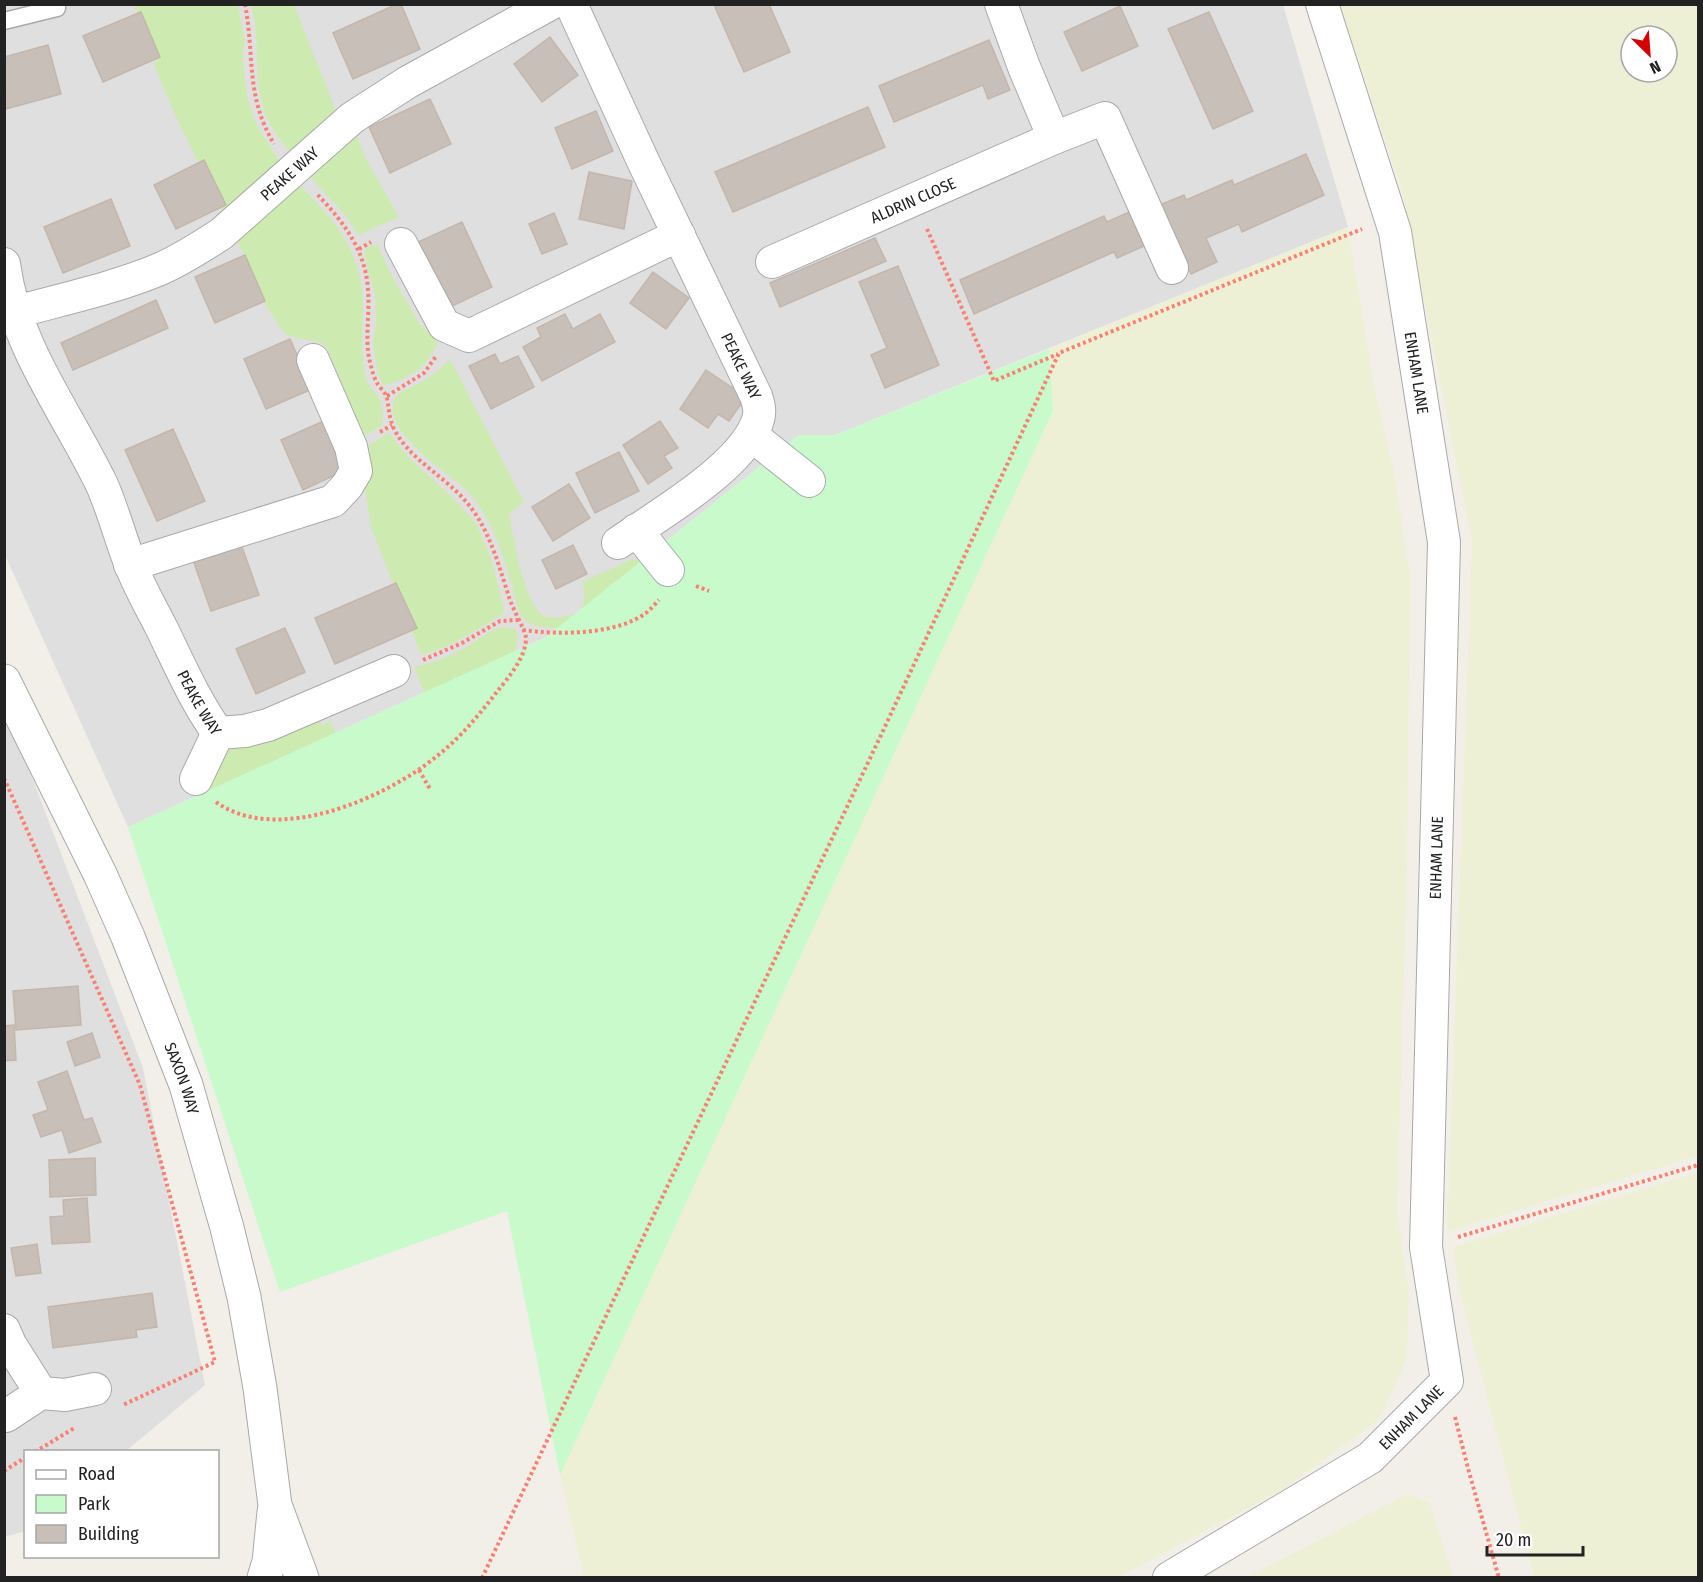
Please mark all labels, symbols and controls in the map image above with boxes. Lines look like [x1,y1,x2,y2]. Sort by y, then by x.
north arrow [1619,24,1679,84]
text: N [1647,57,1663,78]
street label: PEAKE WAY [256,143,323,205]
street label: ALDRIN CLOSE [868,173,959,228]
street label: PEAKE WAY [717,330,765,402]
street label: ENHAM LANE [1401,331,1432,416]
street label: PEAKE WAY [173,667,225,739]
street label: ENHAM LANE [1426,816,1447,900]
street label: SAXON WAY [160,1040,203,1117]
street label: ENHAM LANE [1375,1381,1447,1454]
legend [24,1450,219,1558]
text: Road [78,1463,115,1485]
text: Park [78,1493,111,1515]
scale bar [1487,1519,1583,1557]
text: Building [78,1523,139,1545]
text: 20 m [1496,1529,1531,1551]

